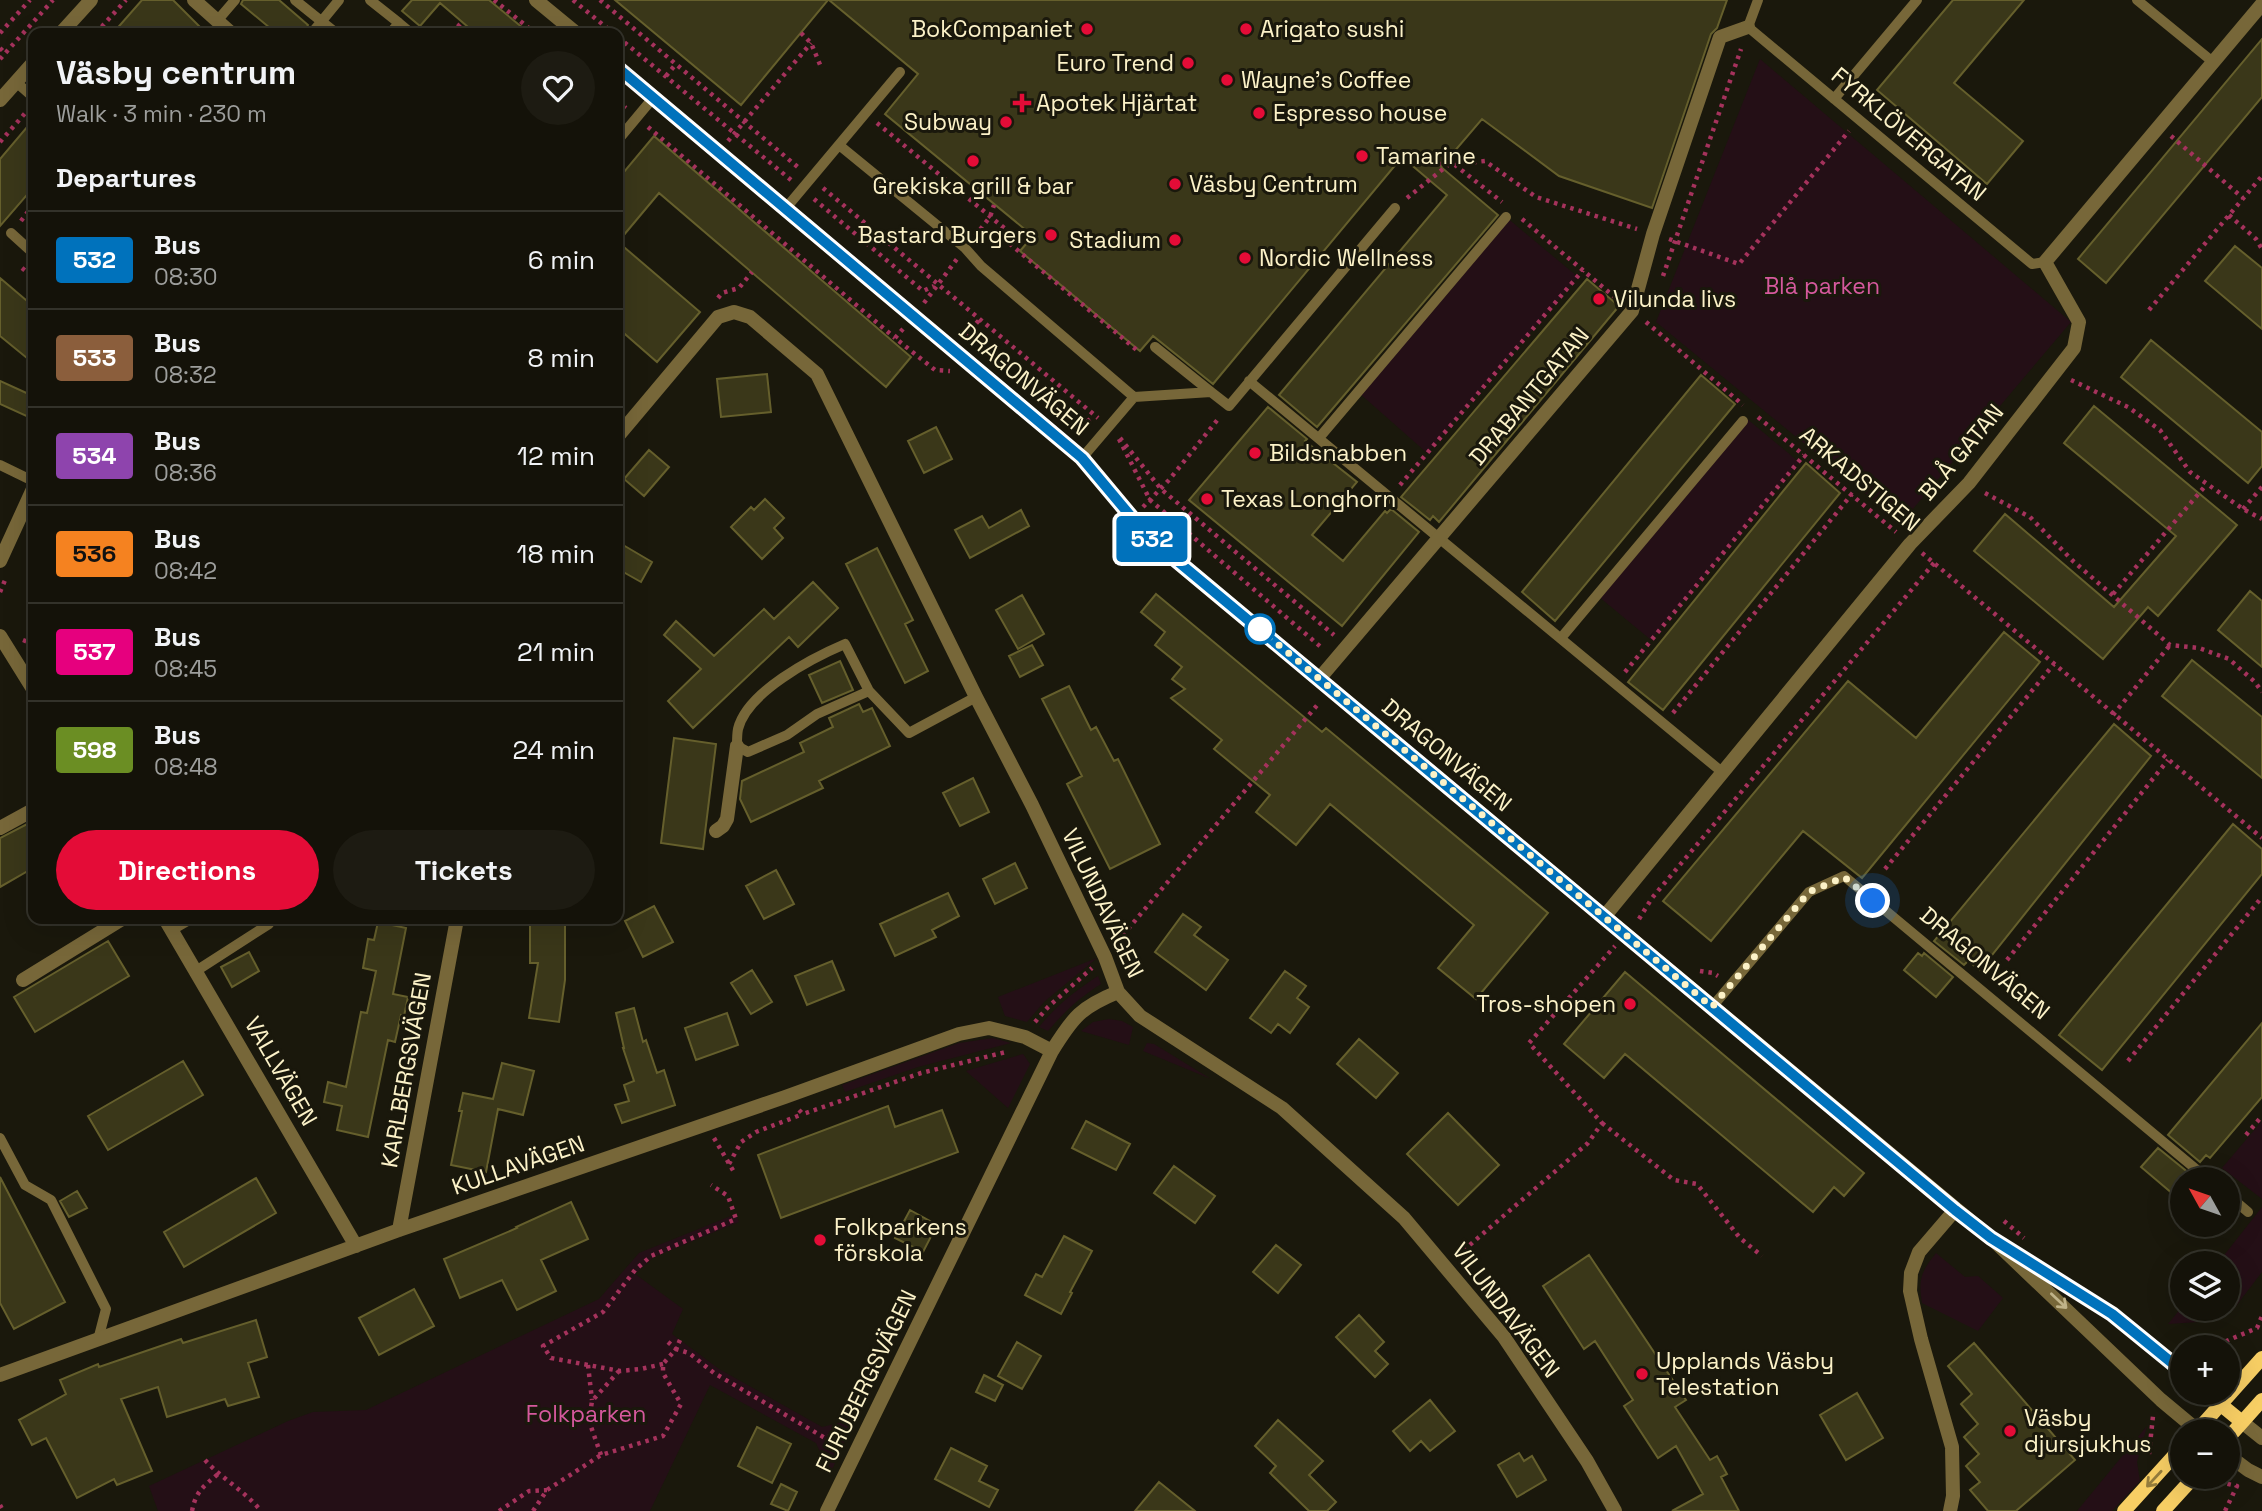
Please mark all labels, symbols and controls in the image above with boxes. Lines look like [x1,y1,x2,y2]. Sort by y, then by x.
place label: BokCompaniet [911,14,1073,44]
place label: Arigato sushi [1260,14,1404,44]
marker: BokCompaniet [1079,21,1095,37]
marker: Arigato sushi [1238,21,1254,37]
place label: Euro Trend [1057,48,1174,78]
button: heart [521,51,595,125]
text: Väsby centrum [56,52,296,94]
marker: Euro Trend [1180,55,1196,71]
street label: FYRKLÖVERGATAN [1825,60,1993,208]
place label: Wayne's Coffee [1241,65,1411,95]
marker: Wayne's Coffee [1219,72,1235,88]
place label: Apotek Hjärtat [1036,88,1197,118]
marker: Apotek Hjärtat [1014,95,1030,111]
place label: Espresso house [1273,98,1447,128]
text: Walk · 3 min · 230 m [56,99,267,129]
marker: Espresso house [1251,105,1267,121]
place label: Subway [904,107,992,137]
marker: Subway [998,114,1014,130]
place label: Tamarine [1376,141,1476,171]
marker: Tamarine [1354,148,1370,164]
marker: Grekiska grill & bar [965,153,981,169]
text: Departures [56,161,197,195]
place label: Väsby Centrum [1189,169,1358,199]
place label: Grekiska grill & bar [872,171,1074,201]
marker: Väsby Centrum [1167,176,1183,192]
place label: Bastard Burgers [858,220,1037,250]
place label: Stadium [1069,225,1161,255]
marker: Bastard Burgers [1043,227,1059,243]
text: Bus [154,228,201,262]
marker: Stadium [1167,232,1183,248]
text: 6 min [528,243,595,277]
place label: Nordic Wellness [1259,243,1433,273]
text: 532 [73,244,116,275]
marker: Nordic Wellness [1237,250,1253,266]
text: 08:30 [154,262,218,292]
park label: Blå parken [1764,271,1880,301]
place label: Vilunda livs [1613,284,1736,314]
marker: Vilunda livs [1591,291,1607,307]
street label: DRAGONVÄGEN [953,316,1095,442]
street label: DRABANTGATAN [1462,321,1596,471]
text: Bus [154,326,201,360]
text: 8 min [527,341,595,375]
text: 533 [73,342,116,373]
text: 08:32 [154,360,217,390]
street label: BLÅ GATAN [1912,397,2010,507]
street label: ARKADSTIGEN [1793,420,1927,538]
text: Bus [154,424,201,458]
place label: Bildsnabben [1269,438,1407,468]
text: 12 min [517,439,595,473]
text: 534 [72,440,117,471]
marker: Bildsnabben [1247,445,1263,461]
text: 08:36 [154,458,217,488]
place label: Texas Longhorn [1221,484,1396,514]
marker: Texas Longhorn [1199,491,1215,507]
line badge: 532 [1112,516,1192,562]
text: Bus [154,522,201,556]
text: 532 [1130,523,1174,554]
text: 18 min [517,537,595,571]
text: 536 [73,538,116,569]
text: 08:42 [154,556,217,586]
unlabelled marker [1245,614,1275,644]
text: Bus [154,620,201,654]
text: 21 min [517,635,595,669]
text: 537 [73,636,116,667]
text: 08:45 [154,654,217,684]
street label: DRAGONVÄGEN [1376,692,1518,818]
text: Bus [154,718,201,752]
text: 24 min [512,733,595,767]
text: 598 [73,734,116,765]
text: 08:48 [154,752,218,782]
street label: VILUNDAVÄGEN [1055,823,1151,983]
button: Directions [56,830,319,910]
button: Tickets [333,830,595,910]
your location [1855,883,1890,918]
street label: DRAGONVÄGEN [1914,900,2056,1026]
street label: KARLBERGSVÄGEN [374,970,438,1170]
place label: Tros-shopen [1476,989,1616,1019]
marker: Tros-shopen [1622,996,1638,1012]
street label: VALLVÄGEN [238,1011,324,1131]
street label: KULLAVÄGEN [448,1128,588,1202]
north arrow [2170,1167,2240,1237]
map controls [2170,1167,2240,1489]
place label: Folkparkens förskola [834,1212,967,1268]
marker: Folkparkens förskola [812,1232,828,1248]
street label: VILUNDAVÄGEN [1445,1236,1567,1384]
button: layers [2170,1251,2240,1321]
street label: FURUBERGSVÄGEN [809,1285,923,1477]
one-way arrow [2050,1293,2067,1310]
button: + [2170,1335,2240,1405]
place label: Upplands Väsby Telestation [1656,1346,1834,1402]
marker: Upplands Väsby Telestation [1634,1366,1650,1382]
park label: Folkparken [526,1399,646,1429]
place label: Väsby djursjukhus [2024,1403,2151,1459]
button: − [2170,1419,2240,1489]
marker: Väsby djursjukhus [2002,1423,2018,1439]
one-way arrow [2145,1471,2162,1488]

